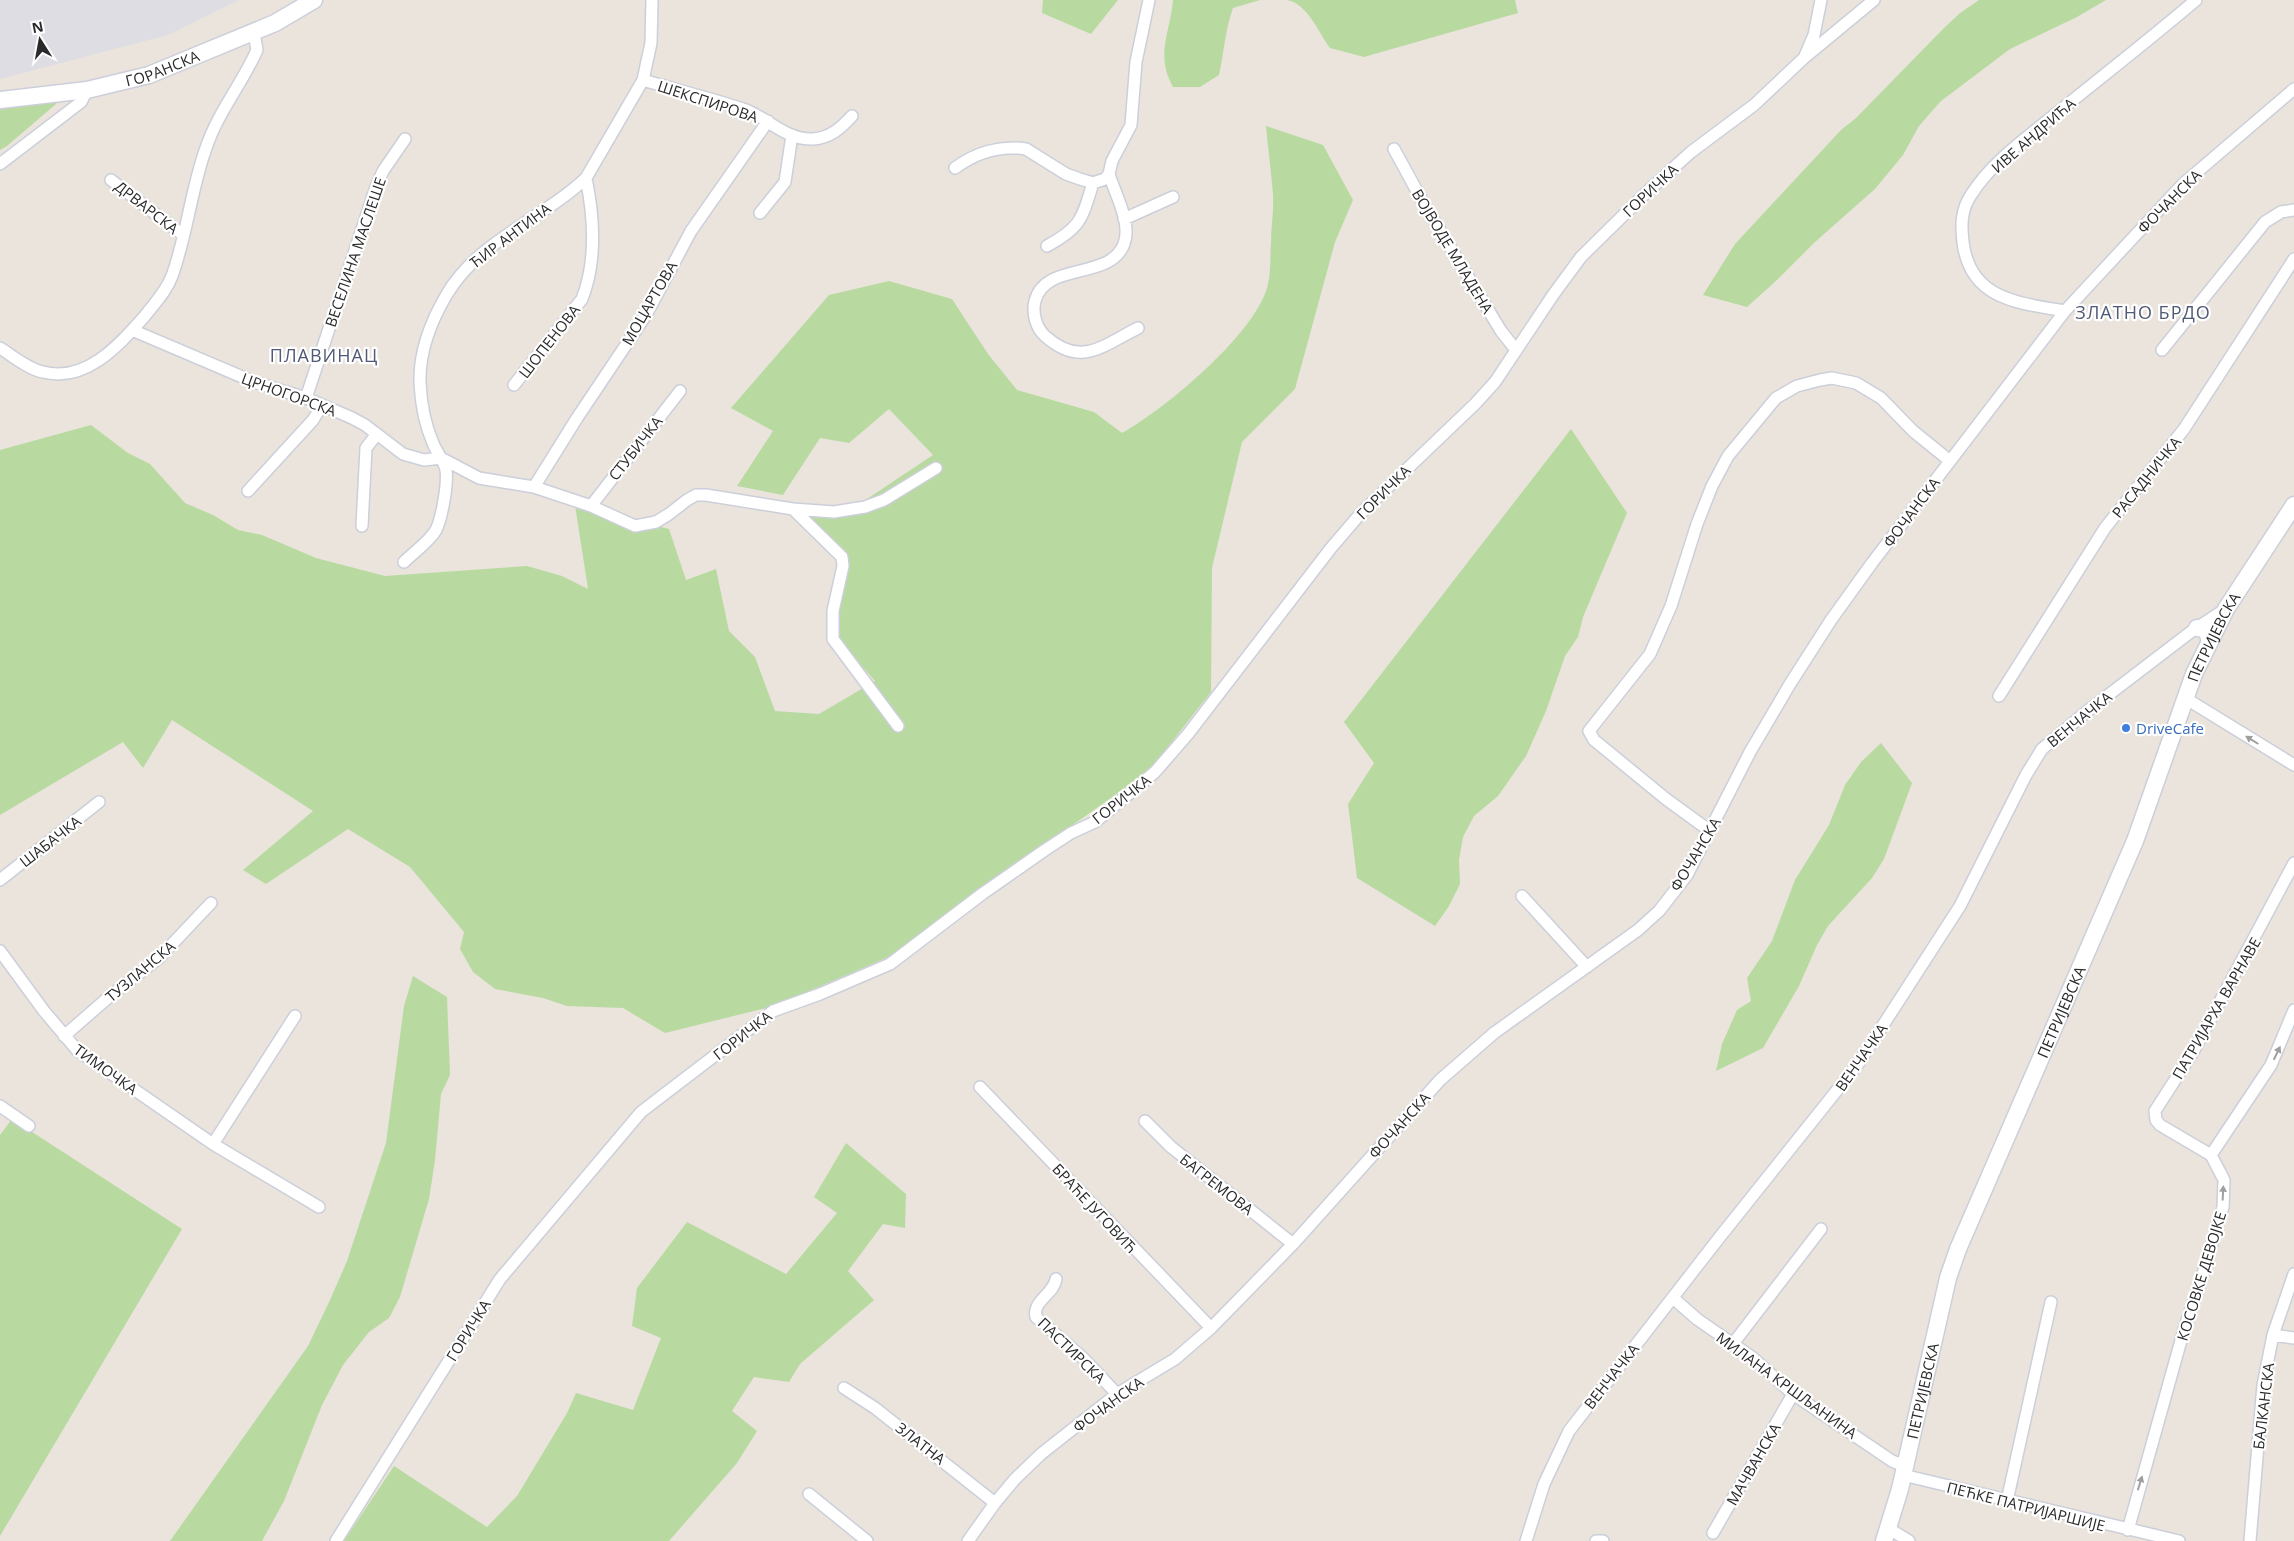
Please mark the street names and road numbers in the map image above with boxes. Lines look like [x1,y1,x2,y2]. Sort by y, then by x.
street label: ГОРАНСКА [123,45,202,90]
street label: ШЕКСПИРОВА [655,75,761,127]
street label: ИВЕ АНДРИЋА [1987,93,2080,177]
street label: ГОРИЧКА [1618,159,1682,221]
street label: ФОЧАНСКА [2133,164,2206,237]
street label: ВЕСЕЛИНА МАСЛЕШЕ [320,174,390,330]
street label: ДРВАРСКА [111,176,183,238]
street label: ВОЈВОДЕ МЛАДЕНА [1408,185,1498,317]
street label: ЋИР АНТИНА [466,198,555,272]
street label: МОЦАРТОВА [617,257,681,349]
street label: ШОПЕНОВА [514,300,584,382]
street label: ЦРНОГОРСКА [239,368,340,421]
street label: СТУБИЧКА [604,411,667,484]
street label: РАСАДНИЧКА [2107,432,2185,522]
street label: ГОРИЧКА [1352,460,1415,523]
street label: ФОЧАНСКА [1878,473,1944,551]
street label: ПЕТРИЈЕВСКА [2182,588,2245,684]
street label: ВЕНЧАЧКА [2042,686,2116,751]
street label: ГОРИЧКА [1088,770,1155,828]
street label: ШАБАЧКА [15,810,85,871]
street label: ФОЧАНСКА [1665,813,1725,895]
street label: ПАТРИЈАРХА ВАРНАВЕ [2167,934,2265,1082]
street label: ТУЗЛАНСКА [101,936,180,1006]
street label: ПЕТРИЈЕВСКА [2032,962,2090,1061]
street label: ГОРИЧКА [709,1006,776,1064]
street label: ВЕНЧАЧКА [1830,1019,1892,1095]
street label: ТИМОЧКА [70,1039,142,1099]
street label: ФОЧАНСКА [1364,1087,1434,1162]
street label: БАГРЕМОВА [1176,1149,1258,1219]
street label: БРАЋЕ ЈУГОВИЋ [1048,1159,1142,1257]
street label: КОСОВКЕ ДЕВОЈКЕ [2172,1209,2230,1343]
street label: ГОРИЧКА [441,1295,495,1365]
street label: ПАСТИРСКА [1034,1313,1110,1388]
street label: МИЛАНА КРШЉАНИНА [1713,1327,1862,1443]
street label: ВЕНЧАЧКА [1579,1339,1643,1413]
street label: ПЕТРИЈЕВСКА [1902,1340,1943,1441]
street label: БАЛКАНСКА [2248,1361,2278,1450]
street label: ФОЧАНСКА [1069,1371,1148,1436]
street label: ЗЛАТНА [892,1417,950,1469]
street label: МАЧВАНСКА [1721,1419,1785,1509]
street label: ПЕЋКЕ ПАТРИЈАРШИЈЕ [1945,1477,2107,1535]

